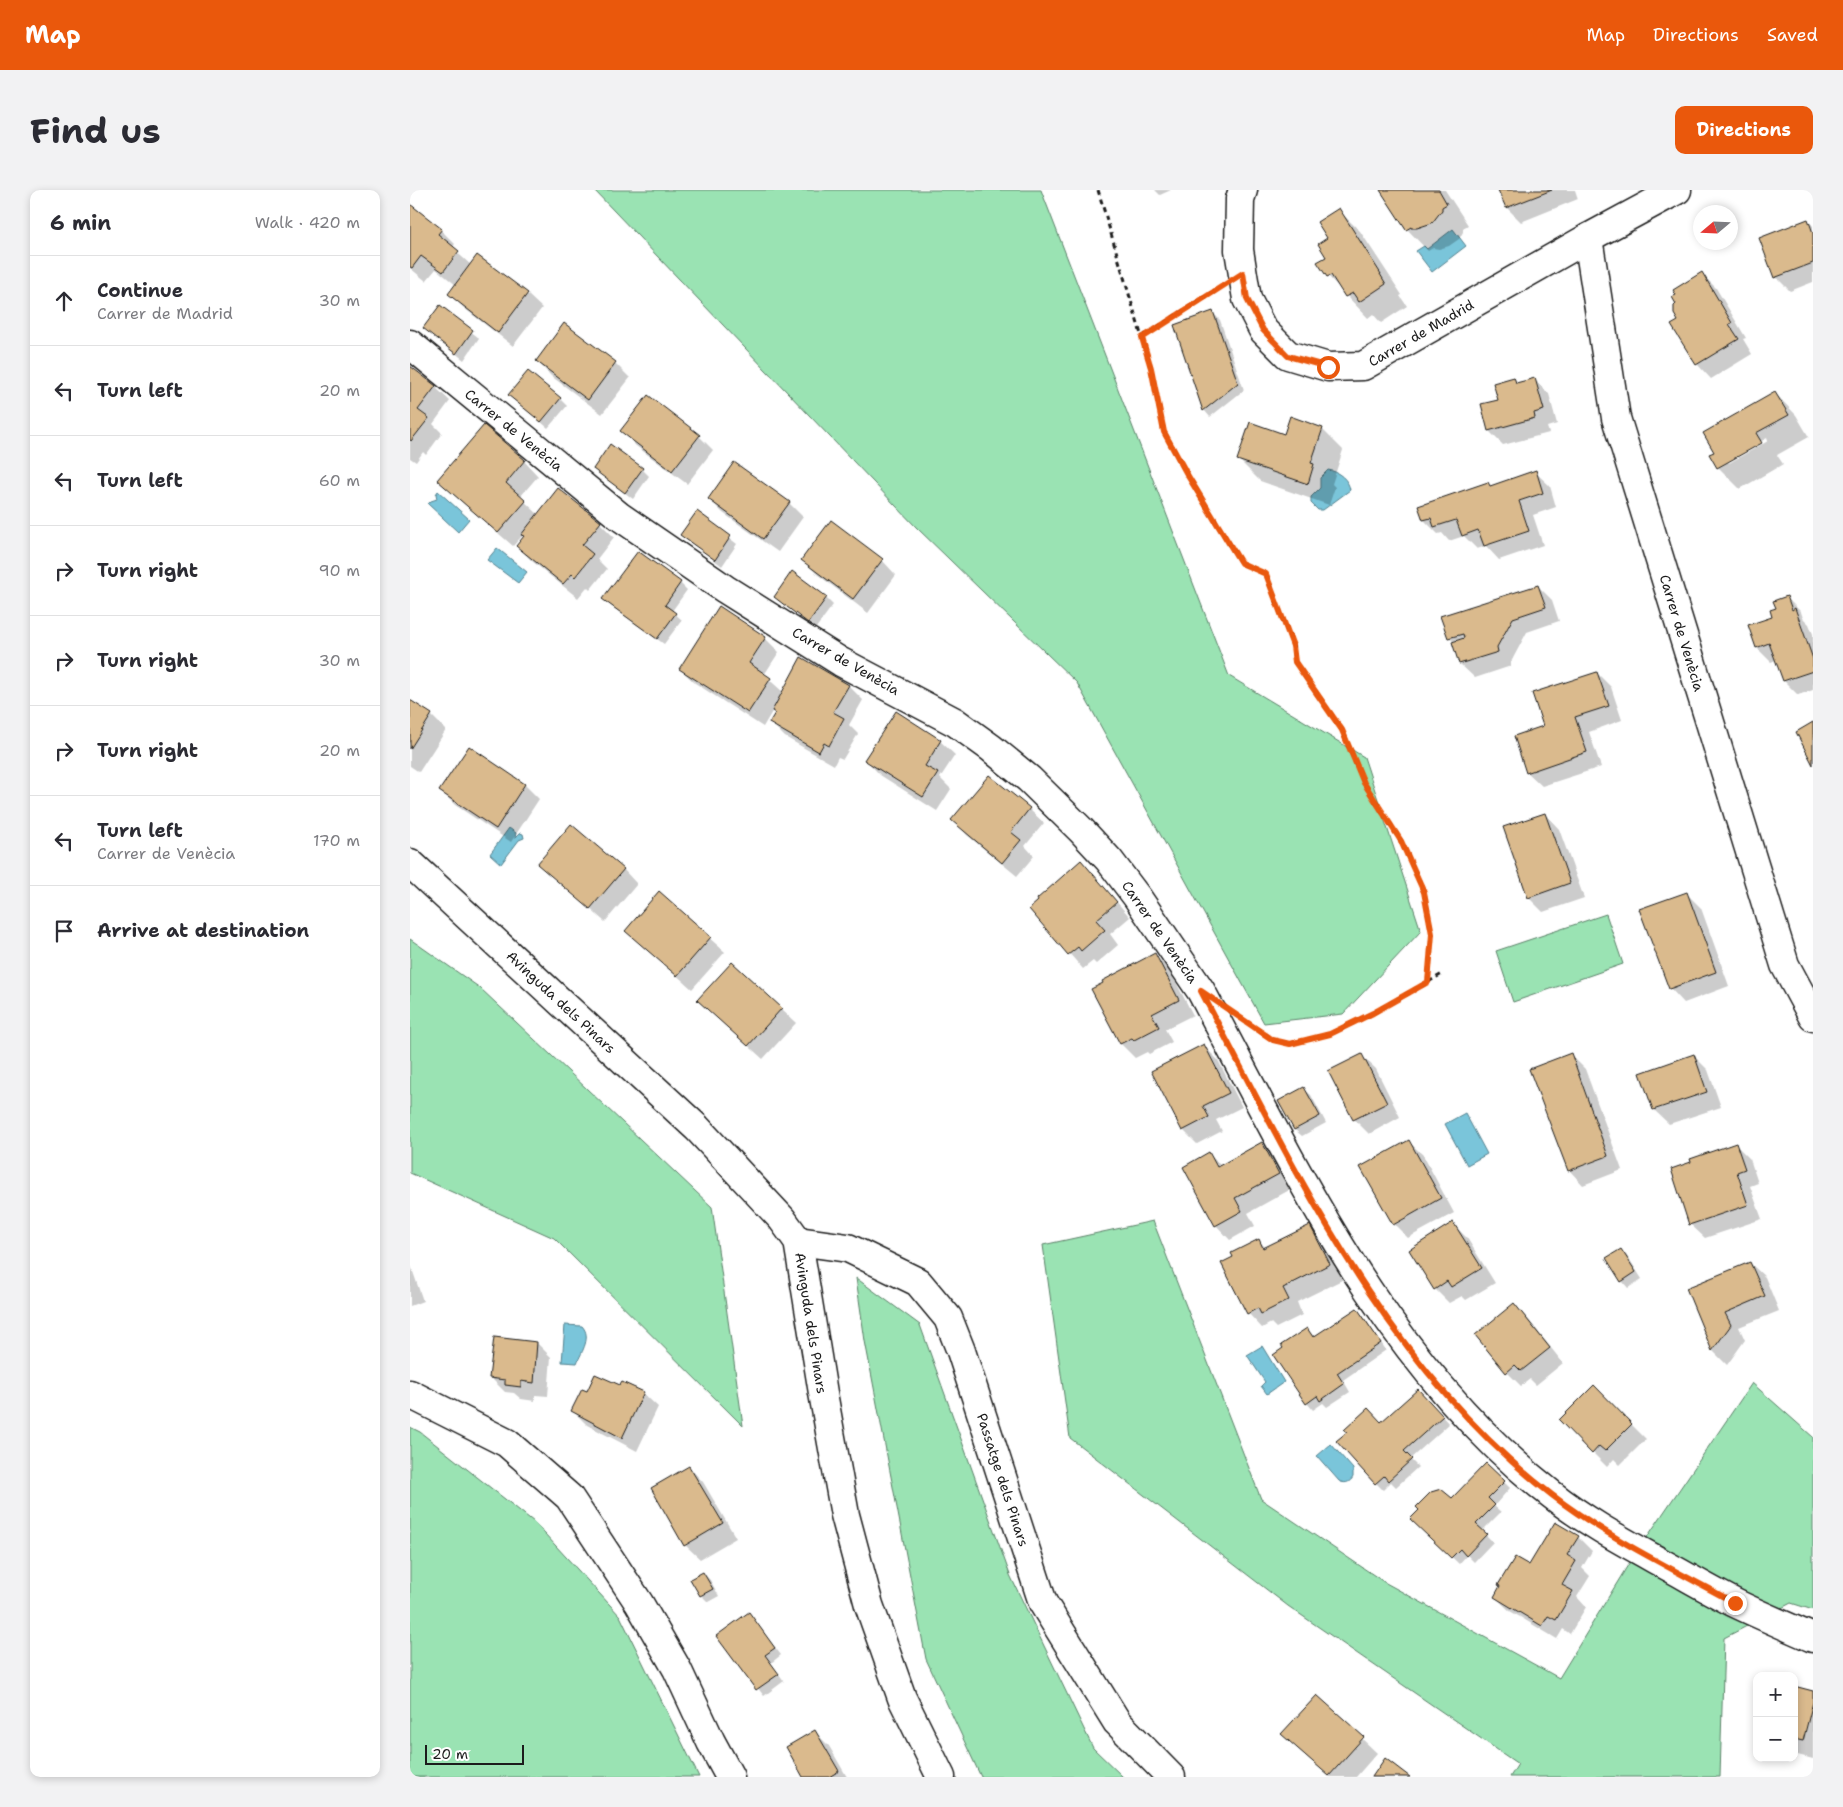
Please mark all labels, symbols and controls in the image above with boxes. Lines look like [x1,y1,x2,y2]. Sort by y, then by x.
text: Map [25,19,81,51]
text: Map [1587,23,1625,47]
text: Directions [1653,23,1739,47]
text: Saved [1767,23,1818,47]
button: Directions [1675,106,1813,154]
text: Find us [30,107,161,154]
north arrow [1693,205,1738,250]
text: 6 min [50,209,111,237]
text: Walk · 420 m [255,212,360,233]
text: Continue [97,278,183,303]
icon: ahead [50,287,78,315]
text: 30 m [319,290,360,311]
street label: Carrer de Madrid [1365,295,1477,371]
text: Carrer de Madrid [97,303,233,324]
route start [1317,356,1340,379]
icon: left [50,377,78,405]
text: Turn left [97,378,183,403]
text: 20 m [319,380,360,401]
street label: Carrer de Venècia [461,385,567,475]
icon: left [50,467,78,495]
text: Turn left [97,468,183,493]
text: 60 m [319,470,360,491]
icon: right [50,557,78,585]
text: Turn right [97,558,198,583]
text: 90 m [319,560,360,581]
street label: Carrer de Venècia [1656,573,1708,694]
street label: Carrer de Venècia [789,623,903,699]
icon: right [50,647,78,675]
text: Turn right [97,648,198,673]
text: 30 m [319,650,360,671]
icon: right [50,737,78,765]
text: Turn right [97,738,198,763]
text: 20 m [319,740,360,761]
text: Turn left [97,818,183,843]
icon: left [50,827,78,855]
text: 170 m [313,830,360,851]
text: Carrer de Venècia [97,843,235,864]
street label: Carrer de Venècia [1118,877,1202,987]
icon: arrive [50,917,78,945]
text: Arrive at destination [97,918,309,943]
street label: Avinguda dels Pinars [503,947,619,1057]
street label: Avinguda dels Pinars [791,1251,831,1395]
street label: Passatge dels Pinars [973,1411,1033,1549]
route end [1724,1592,1747,1615]
map controls [1753,1672,1798,1762]
button: + [1753,1672,1798,1717]
button: − [1753,1717,1798,1762]
scale bar [425,1742,524,1765]
text: 20 m [432,1745,468,1763]

